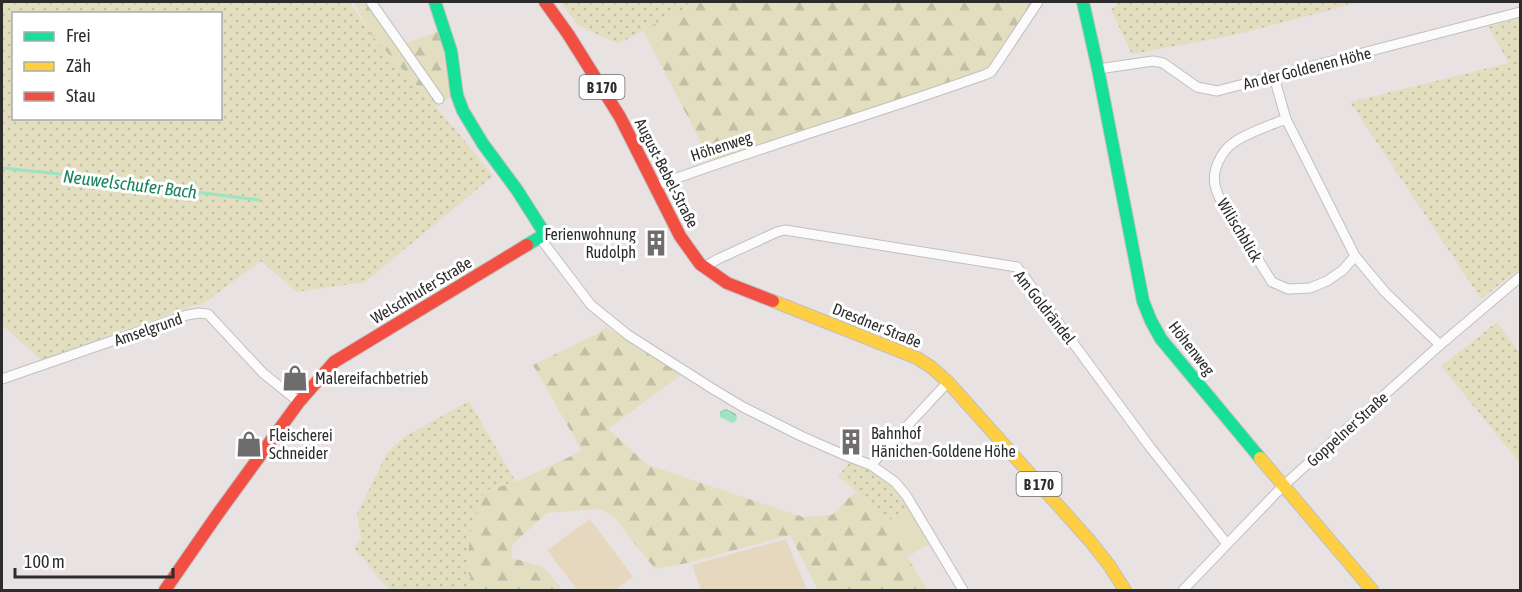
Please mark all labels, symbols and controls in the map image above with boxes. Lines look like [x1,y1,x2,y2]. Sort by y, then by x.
legend [12,12,222,120]
text: Frei [66,25,91,46]
street label: An der Goldenen Höhe [1241,43,1373,93]
text: Zäh [66,55,91,76]
road number: B 170 [580,75,624,99]
text: Stau [66,85,96,106]
street label: August-Bebel-Straße [631,115,702,231]
street label: Höhenweg [688,128,754,165]
water label: Neuwelschufer Bach [62,165,198,203]
street label: Wilischblick [1214,195,1266,265]
place label: Ferienwohnung Rudolph [544,225,636,262]
building icon: Ferienwohnung Rudolph [641,228,671,258]
street label: Welschhufer Straße [368,253,474,327]
street label: Am Goldrändel [1011,267,1080,348]
street label: Dresdner Straße [830,299,924,351]
street label: Amselgrund [112,309,185,350]
street label: Höhenweg [1165,318,1219,379]
shop icon: Malereifachbetrieb [280,363,310,393]
place label: Malereifachbetrieb [315,369,428,387]
street label: Goppelner Straße [1303,388,1392,471]
place label: Bahnhof Hänichen-Goldene Höhe [871,424,1016,460]
place label: Fleischerei Schneider [269,426,333,462]
building icon: Bahnhof Hänichen-Goldene Höhe [836,427,866,457]
shop icon: Fleischerei Schneider [234,429,264,459]
road number: B 170 [1016,472,1062,496]
scale bar [15,541,172,579]
text: 100 m [24,551,65,572]

